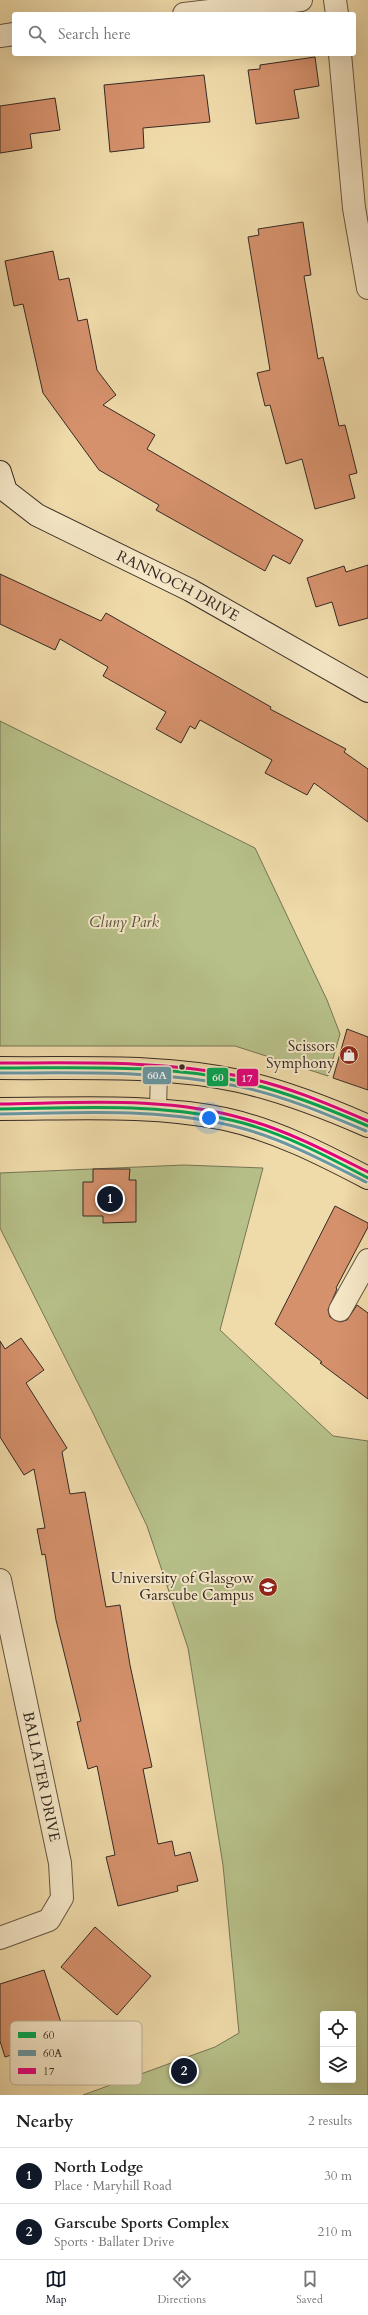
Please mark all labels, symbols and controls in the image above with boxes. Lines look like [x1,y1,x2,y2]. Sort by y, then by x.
search box [12,12,356,56]
icon: search [26,23,48,45]
text: Search here [58,24,131,44]
street label: RANNOCH DRIVE [113,546,243,626]
park label: Cluny Park [89,912,159,932]
place label: Scissors Symphony [266,1036,335,1073]
shop icon: Scissors Symphony [338,1044,360,1066]
unlabelled marker [177,1062,187,1072]
line badge: 60A [142,1066,172,1085]
line badge: 60 [206,1067,229,1087]
text: 60A [147,1068,167,1083]
line badge: 17 [236,1068,259,1087]
text: 60 [212,1070,224,1085]
text: 17 [241,1071,253,1086]
your location [199,1108,219,1128]
pin: 1 [97,1184,123,1214]
place label: University of Glasgow Garscube Campus [111,1568,254,1605]
school or university icon: University of Glasgow Garscube Campus [257,1576,279,1598]
street label: BALLATER DRIVE [18,1710,65,1843]
map controls [320,2011,356,2083]
button: locate [320,2011,356,2047]
legend [10,2021,142,2085]
text: 60 [43,2028,55,2043]
text: 60A [43,2046,62,2061]
button: layers [320,2047,356,2083]
pin: 2 [171,2056,197,2086]
text: 17 [43,2064,55,2079]
text: Nearby [16,2110,73,2133]
text: 2 results [308,2112,352,2130]
text: North Lodge [54,2157,144,2177]
text: 1 [26,2167,32,2185]
text: 30 m [324,2167,352,2185]
text: Place · Maryhill Road [54,2177,172,2195]
text: Garscube Sports Complex [54,2213,229,2233]
text: 2 [26,2223,32,2241]
text: 210 m [318,2223,352,2241]
text: Sports · Ballater Drive [54,2233,174,2251]
tab: Map [45,2268,67,2307]
tab: Directions [157,2268,206,2307]
tab: Saved [296,2268,323,2307]

